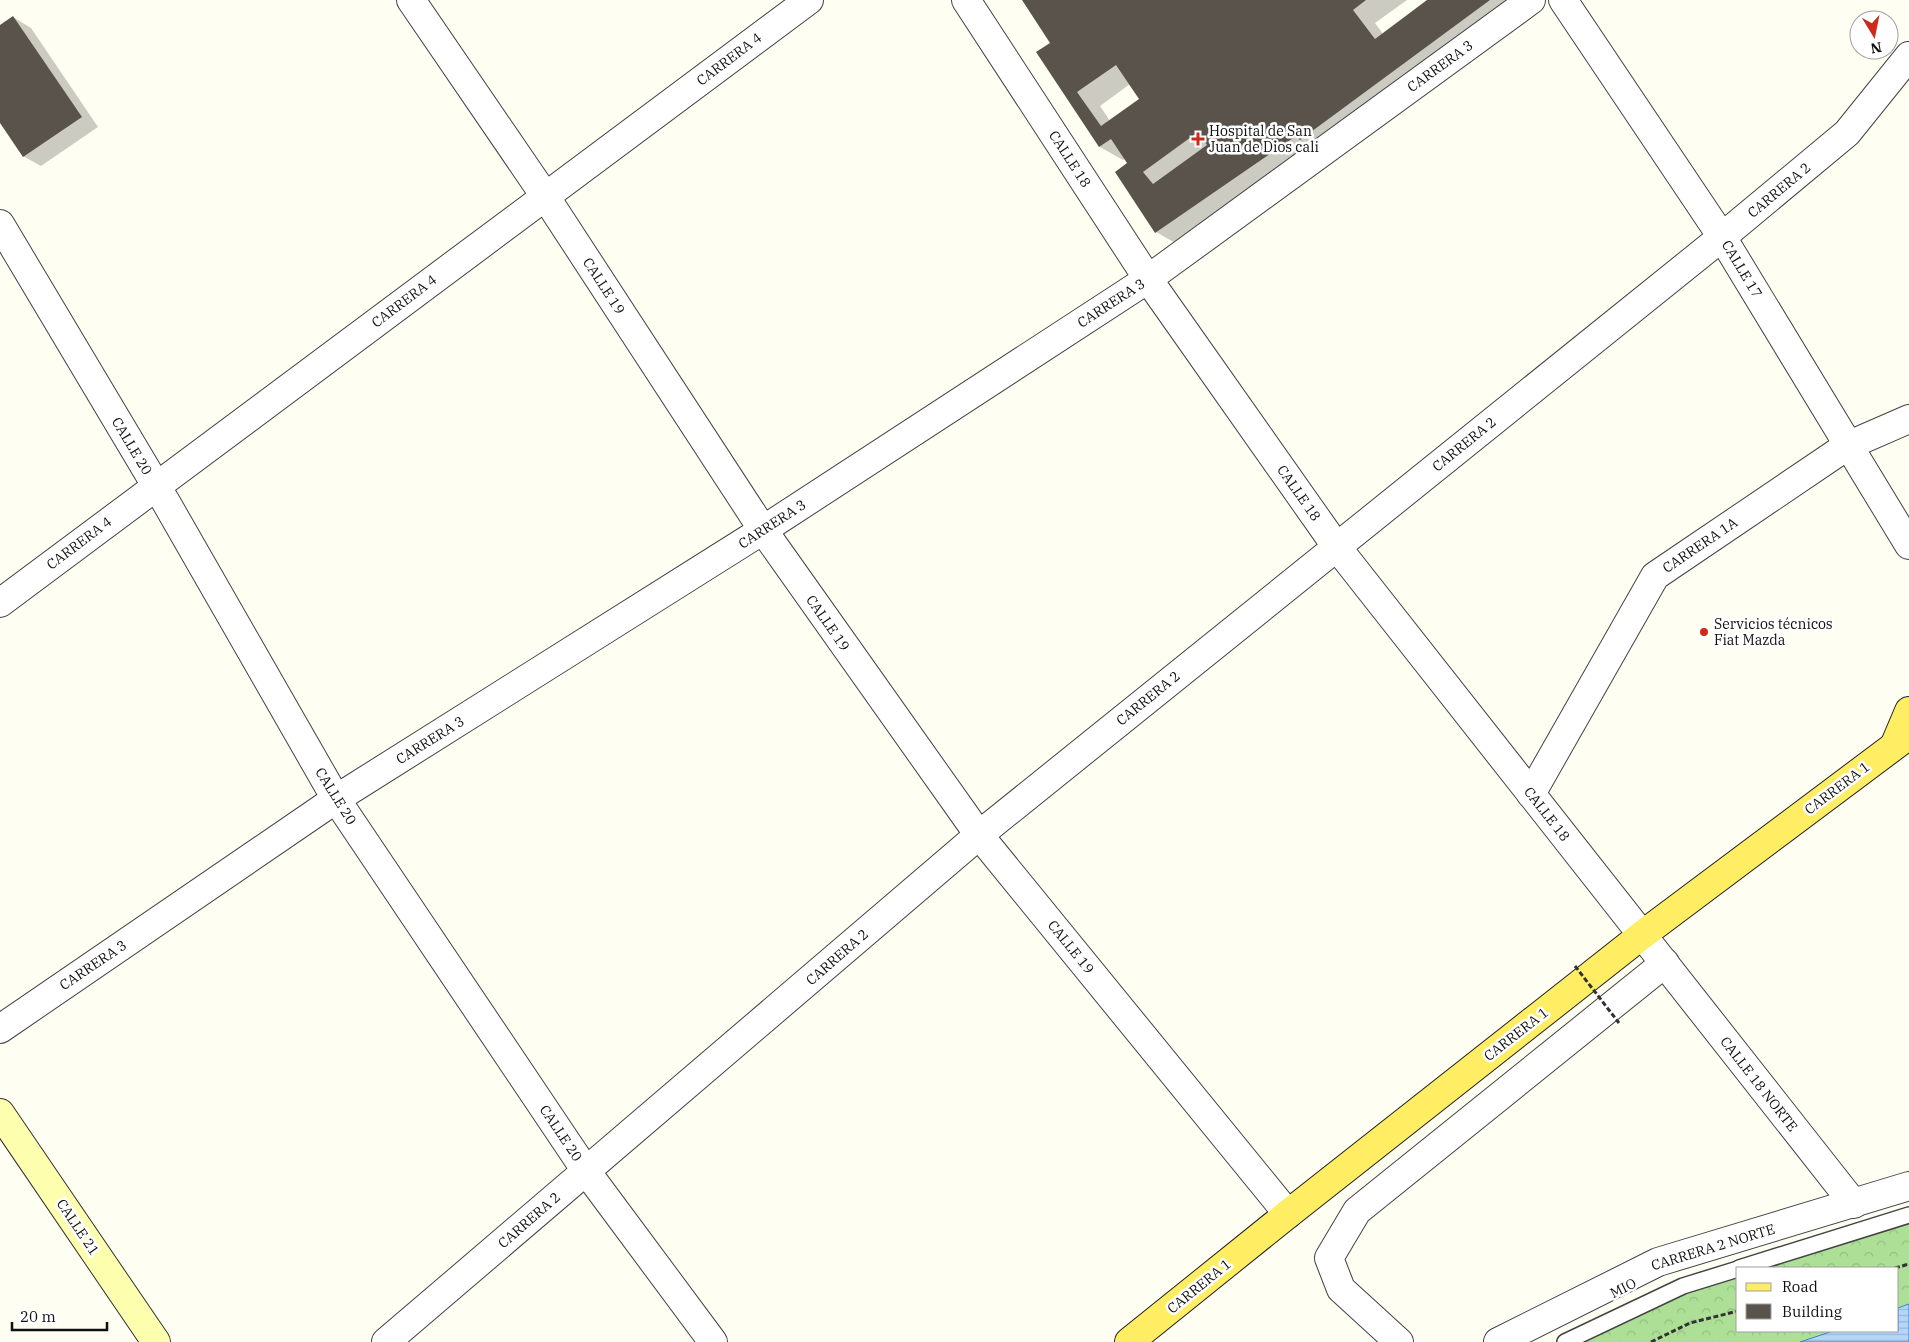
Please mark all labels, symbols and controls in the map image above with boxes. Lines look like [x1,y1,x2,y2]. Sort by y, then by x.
north arrow [1849,10,1899,60]
street label: CARRERA 4 [693,29,765,89]
street label: CARRERA 3 [1404,36,1476,96]
text: N [1869,38,1883,58]
place label: Hospital de San Juan de Dios cali [1209,122,1319,156]
street label: CALLE 18 [1045,127,1095,191]
marker: Hospital de San Juan de Dios cali [1191,132,1205,146]
street label: CARRERA 2 [1744,158,1814,222]
street label: CALLE 17 [1718,237,1766,301]
street label: CALLE 19 [579,254,629,318]
street label: CARRERA 4 [368,271,440,331]
street label: CARRERA 3 [1074,274,1148,332]
street label: CARRERA 2 [1428,413,1500,475]
street label: CALLE 20 [108,414,156,478]
street label: CALLE 18 [1273,462,1325,524]
street label: CARRERA 3 [735,495,809,553]
street label: CARRERA 4 [43,513,115,573]
street label: CARRERA 1A [1659,513,1741,577]
street label: CALLE 19 [802,592,854,654]
place label: Servicios técnicos Fiat Mazda [1714,615,1833,649]
marker: Servicios técnicos Fiat Mazda [1698,626,1710,638]
street label: CARRERA 2 [1112,667,1184,729]
street label: CARRERA 3 [393,712,467,768]
street label: CARRERA 1 [1801,758,1873,818]
street label: CALLE 20 [311,764,361,828]
street label: CALLE 18 [1520,783,1574,845]
street label: CALLE 19 [1044,916,1098,978]
street label: CARRERA 2 [802,925,872,989]
street label: CARRERA 3 [56,936,130,994]
street label: CARRERA 1 [1480,1003,1552,1065]
street label: CALLE 18 NORTE [1716,1033,1802,1135]
street label: CALLE 20 [536,1101,586,1165]
street label: CARRERA 2 [494,1188,564,1252]
street label: CALLE 21 [53,1195,103,1259]
street label: CARRERA 2 NORTE [1649,1220,1777,1274]
street label: CARRERA 1 [1163,1255,1235,1317]
legend [1736,1267,1899,1332]
street label: MIO [1607,1274,1639,1302]
text: Road [1782,1277,1818,1296]
scale bar [12,1300,108,1332]
text: Building [1782,1302,1842,1321]
text: 20 m [20,1307,56,1326]

